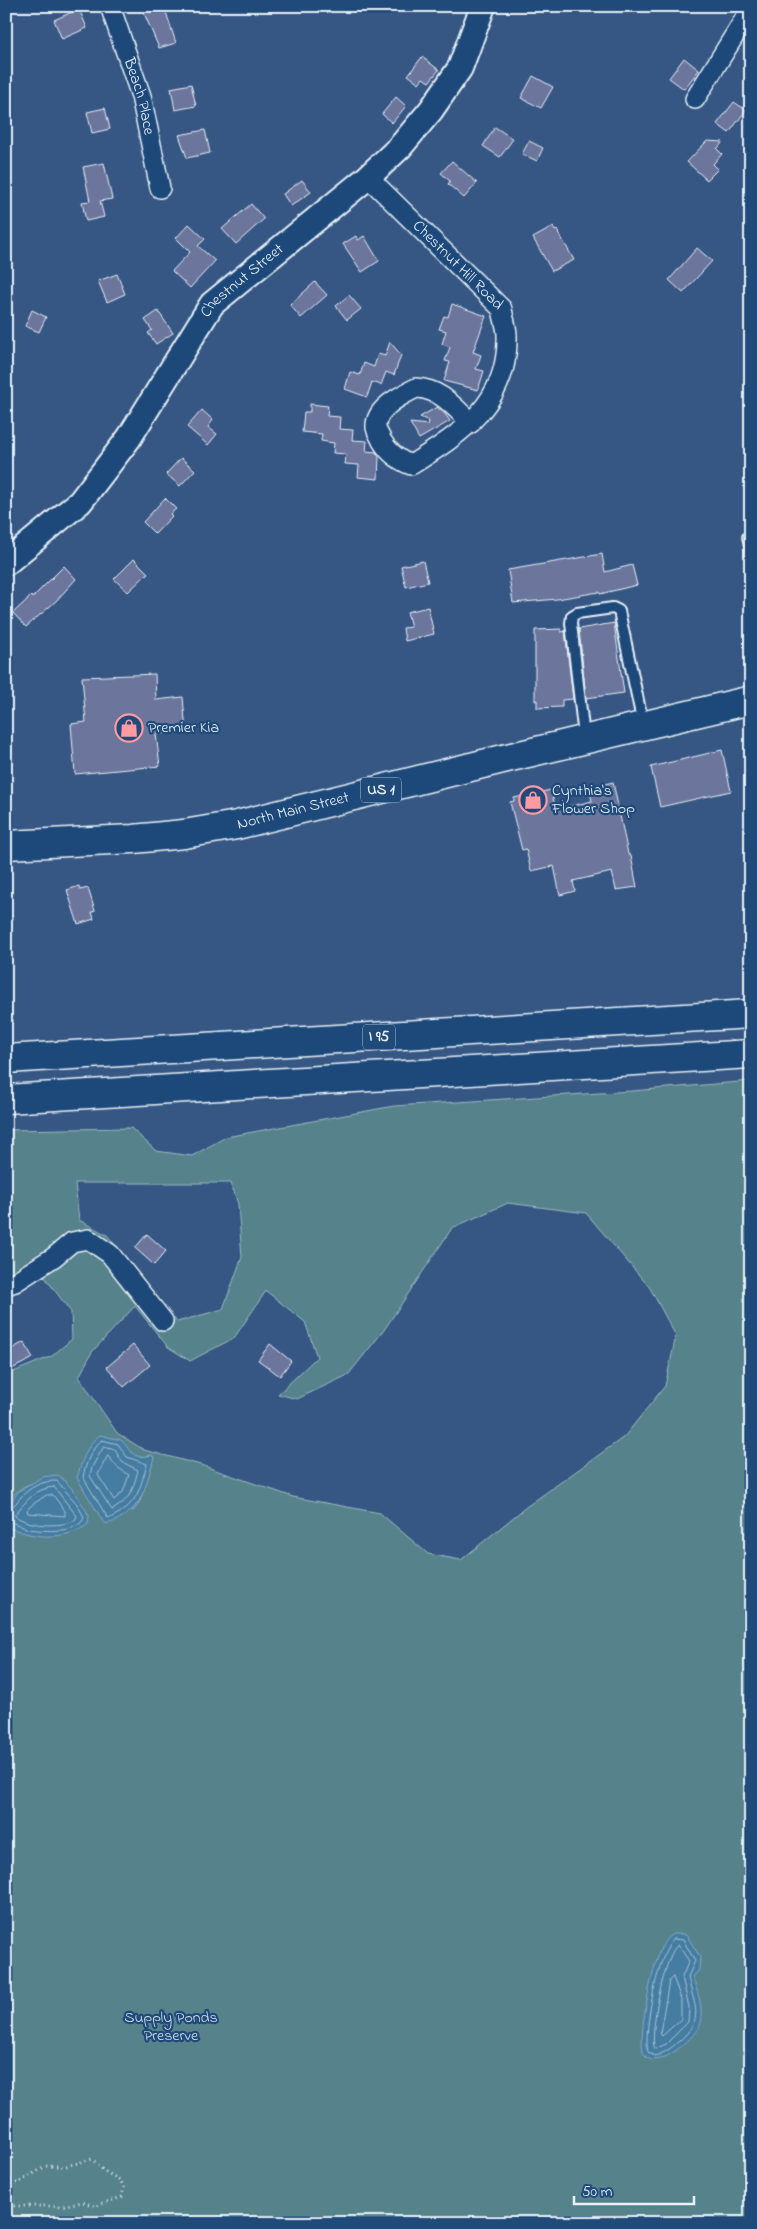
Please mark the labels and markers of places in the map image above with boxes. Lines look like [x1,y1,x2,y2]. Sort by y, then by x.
shop icon: Premier Kia [114,713,144,743]
place label: Premier Kia [148,716,219,740]
place label: Cynthia's Flower Shop [551,779,635,821]
shop icon: Cynthia's Flower Shop [518,785,548,815]

